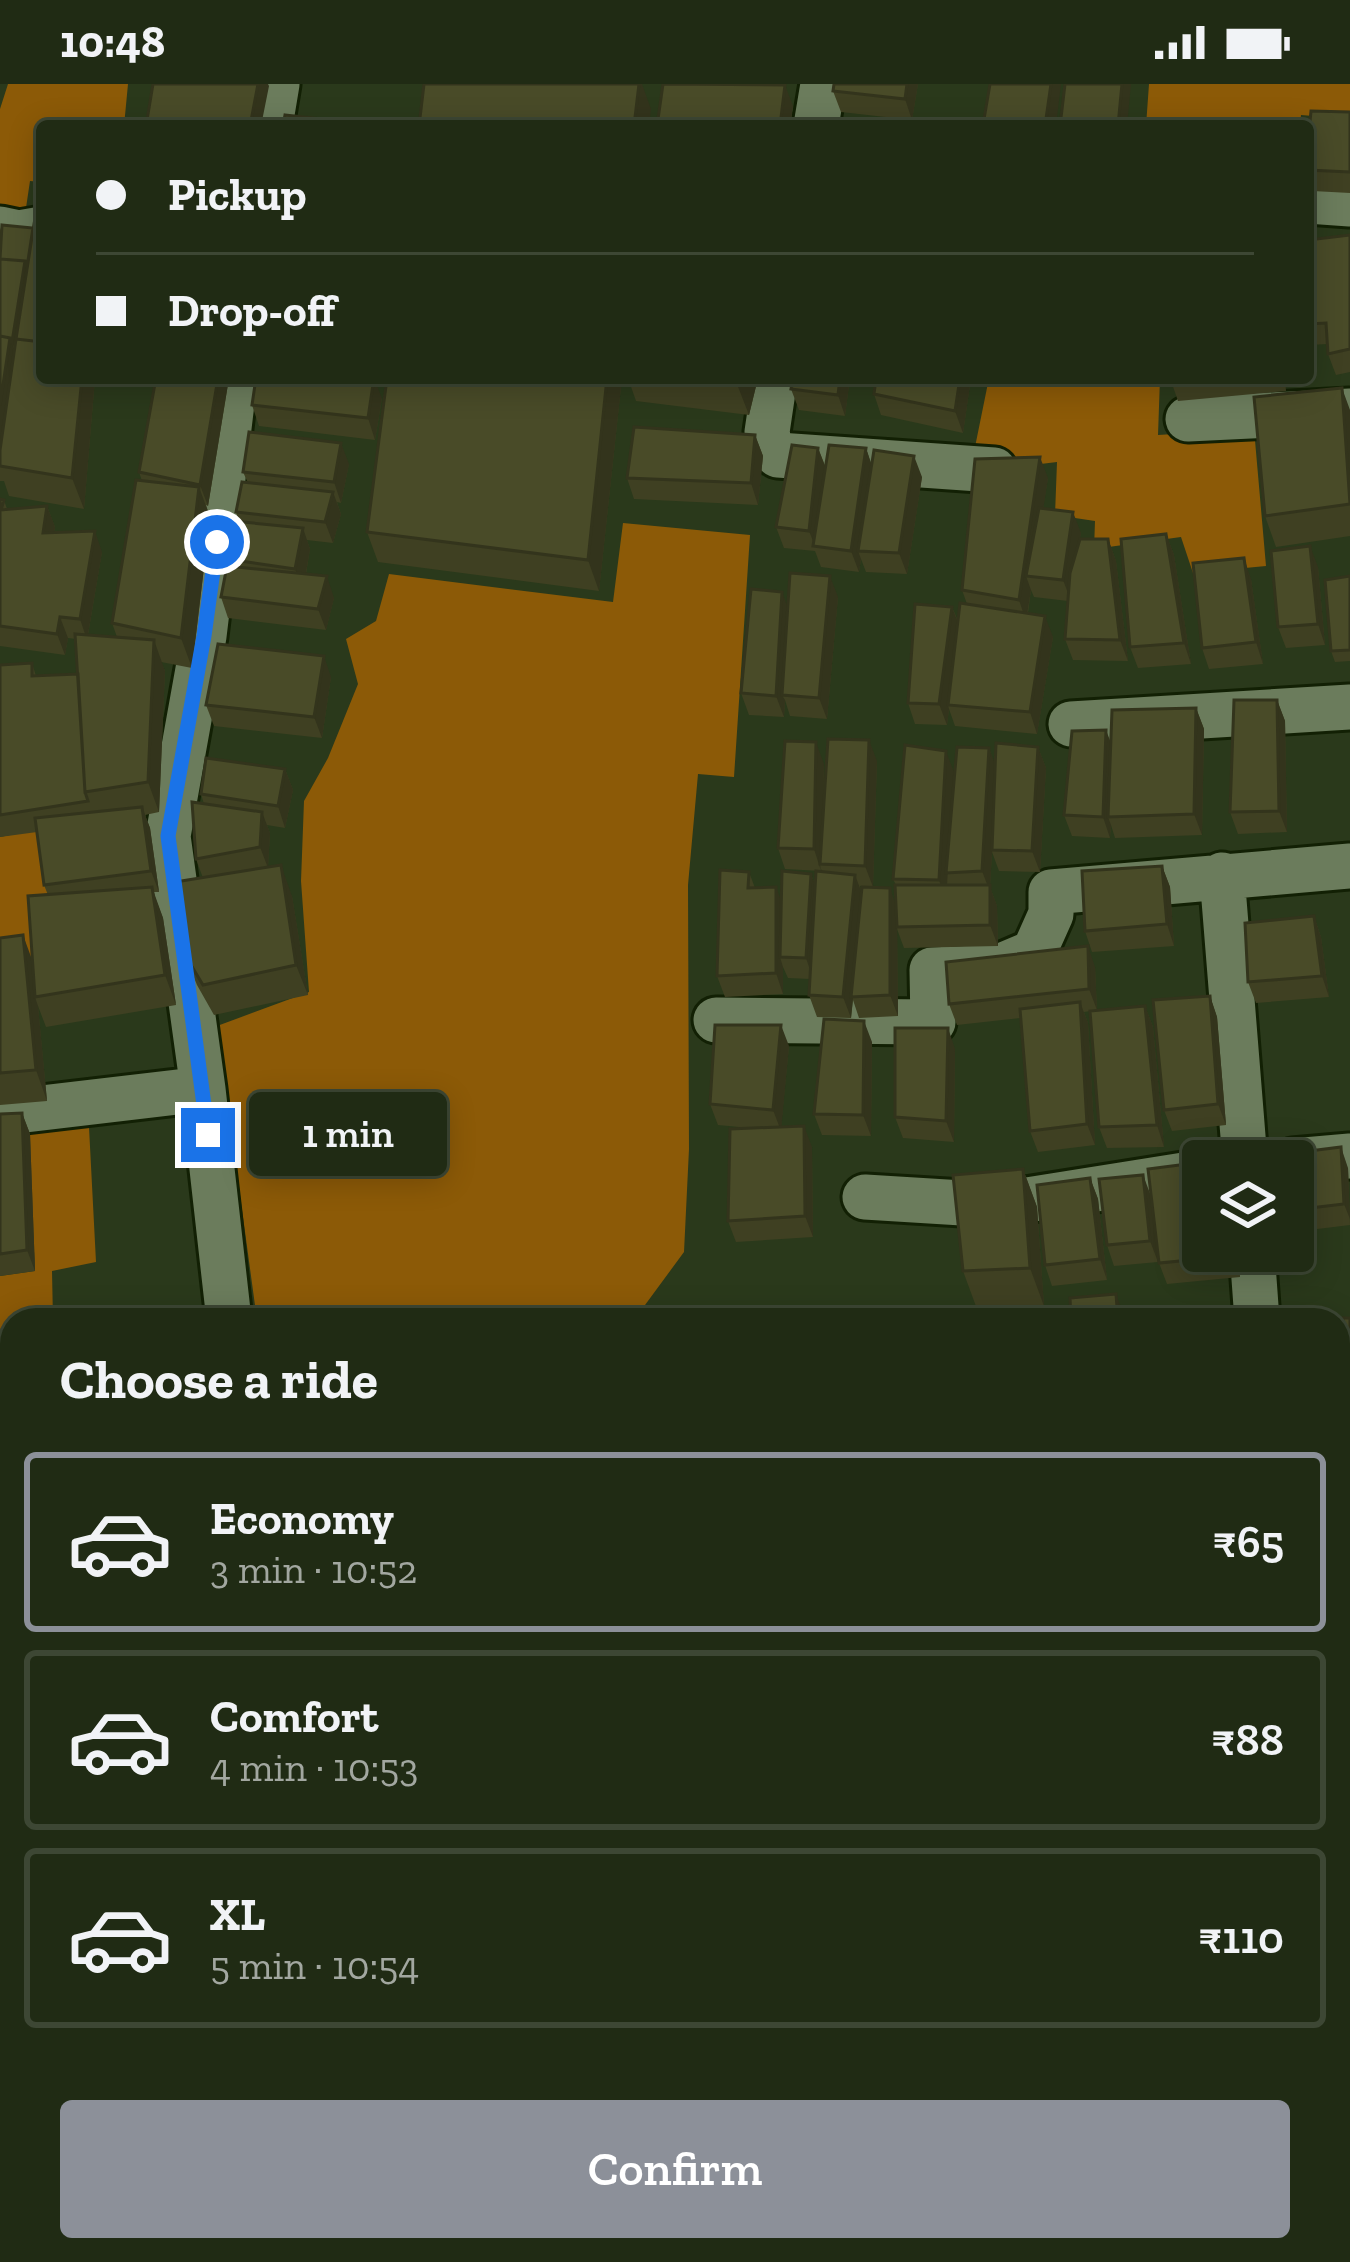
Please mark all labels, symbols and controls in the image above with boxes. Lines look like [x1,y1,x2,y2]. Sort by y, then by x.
text: 10:48 [60,15,165,69]
text: Pickup [168,168,306,222]
text: Drop-off [168,284,336,338]
route start [190,515,244,569]
callout: 1 min [250,1093,448,1177]
route end [181,1108,235,1162]
text: 1 min [302,1110,394,1157]
map controls [1182,1140,1314,1272]
button: layers [1182,1140,1314,1272]
text: Choose a ride [60,1347,378,1412]
icon: car [66,1488,174,1596]
text: Economy [210,1492,394,1546]
text: ₹65 [1212,1515,1284,1569]
text: 3 min · 10:52 [210,1546,417,1593]
icon: car [66,1686,174,1794]
text: Comfort [210,1690,378,1744]
text: ₹88 [1211,1713,1284,1767]
text: 4 min · 10:53 [210,1744,418,1791]
icon: car [66,1884,174,1992]
text: XL [210,1888,265,1942]
text: ₹110 [1198,1911,1284,1965]
text: 5 min · 10:54 [210,1942,419,1989]
button: Confirm [60,2100,1290,2238]

